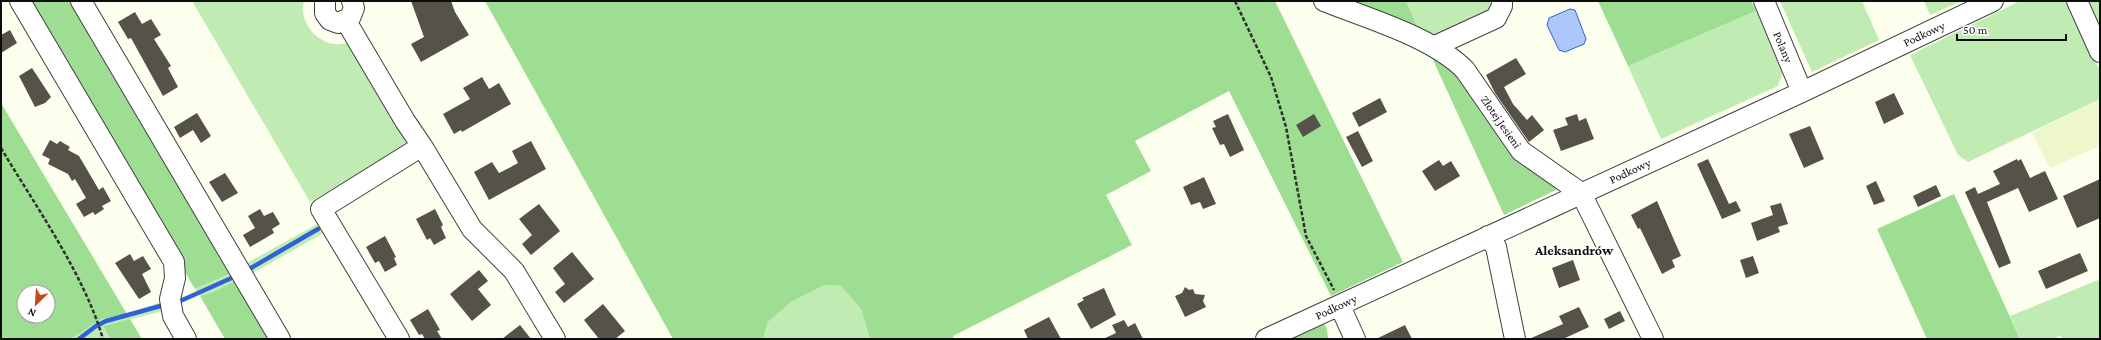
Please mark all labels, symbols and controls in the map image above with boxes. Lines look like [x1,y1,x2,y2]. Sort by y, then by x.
scale bar [1957,16,2066,42]
street label: Podkowy [1901,18,1947,50]
text: 50 m [1963,23,1988,37]
street label: Polany [1770,29,1796,65]
street label: Złotej Jesieni [1478,93,1524,151]
street label: Podkowy [1607,155,1653,187]
district label: Aleksandrów [1534,242,1614,258]
north arrow [16,284,56,324]
street label: Podkowy [1313,291,1359,323]
text: N [25,306,38,320]

